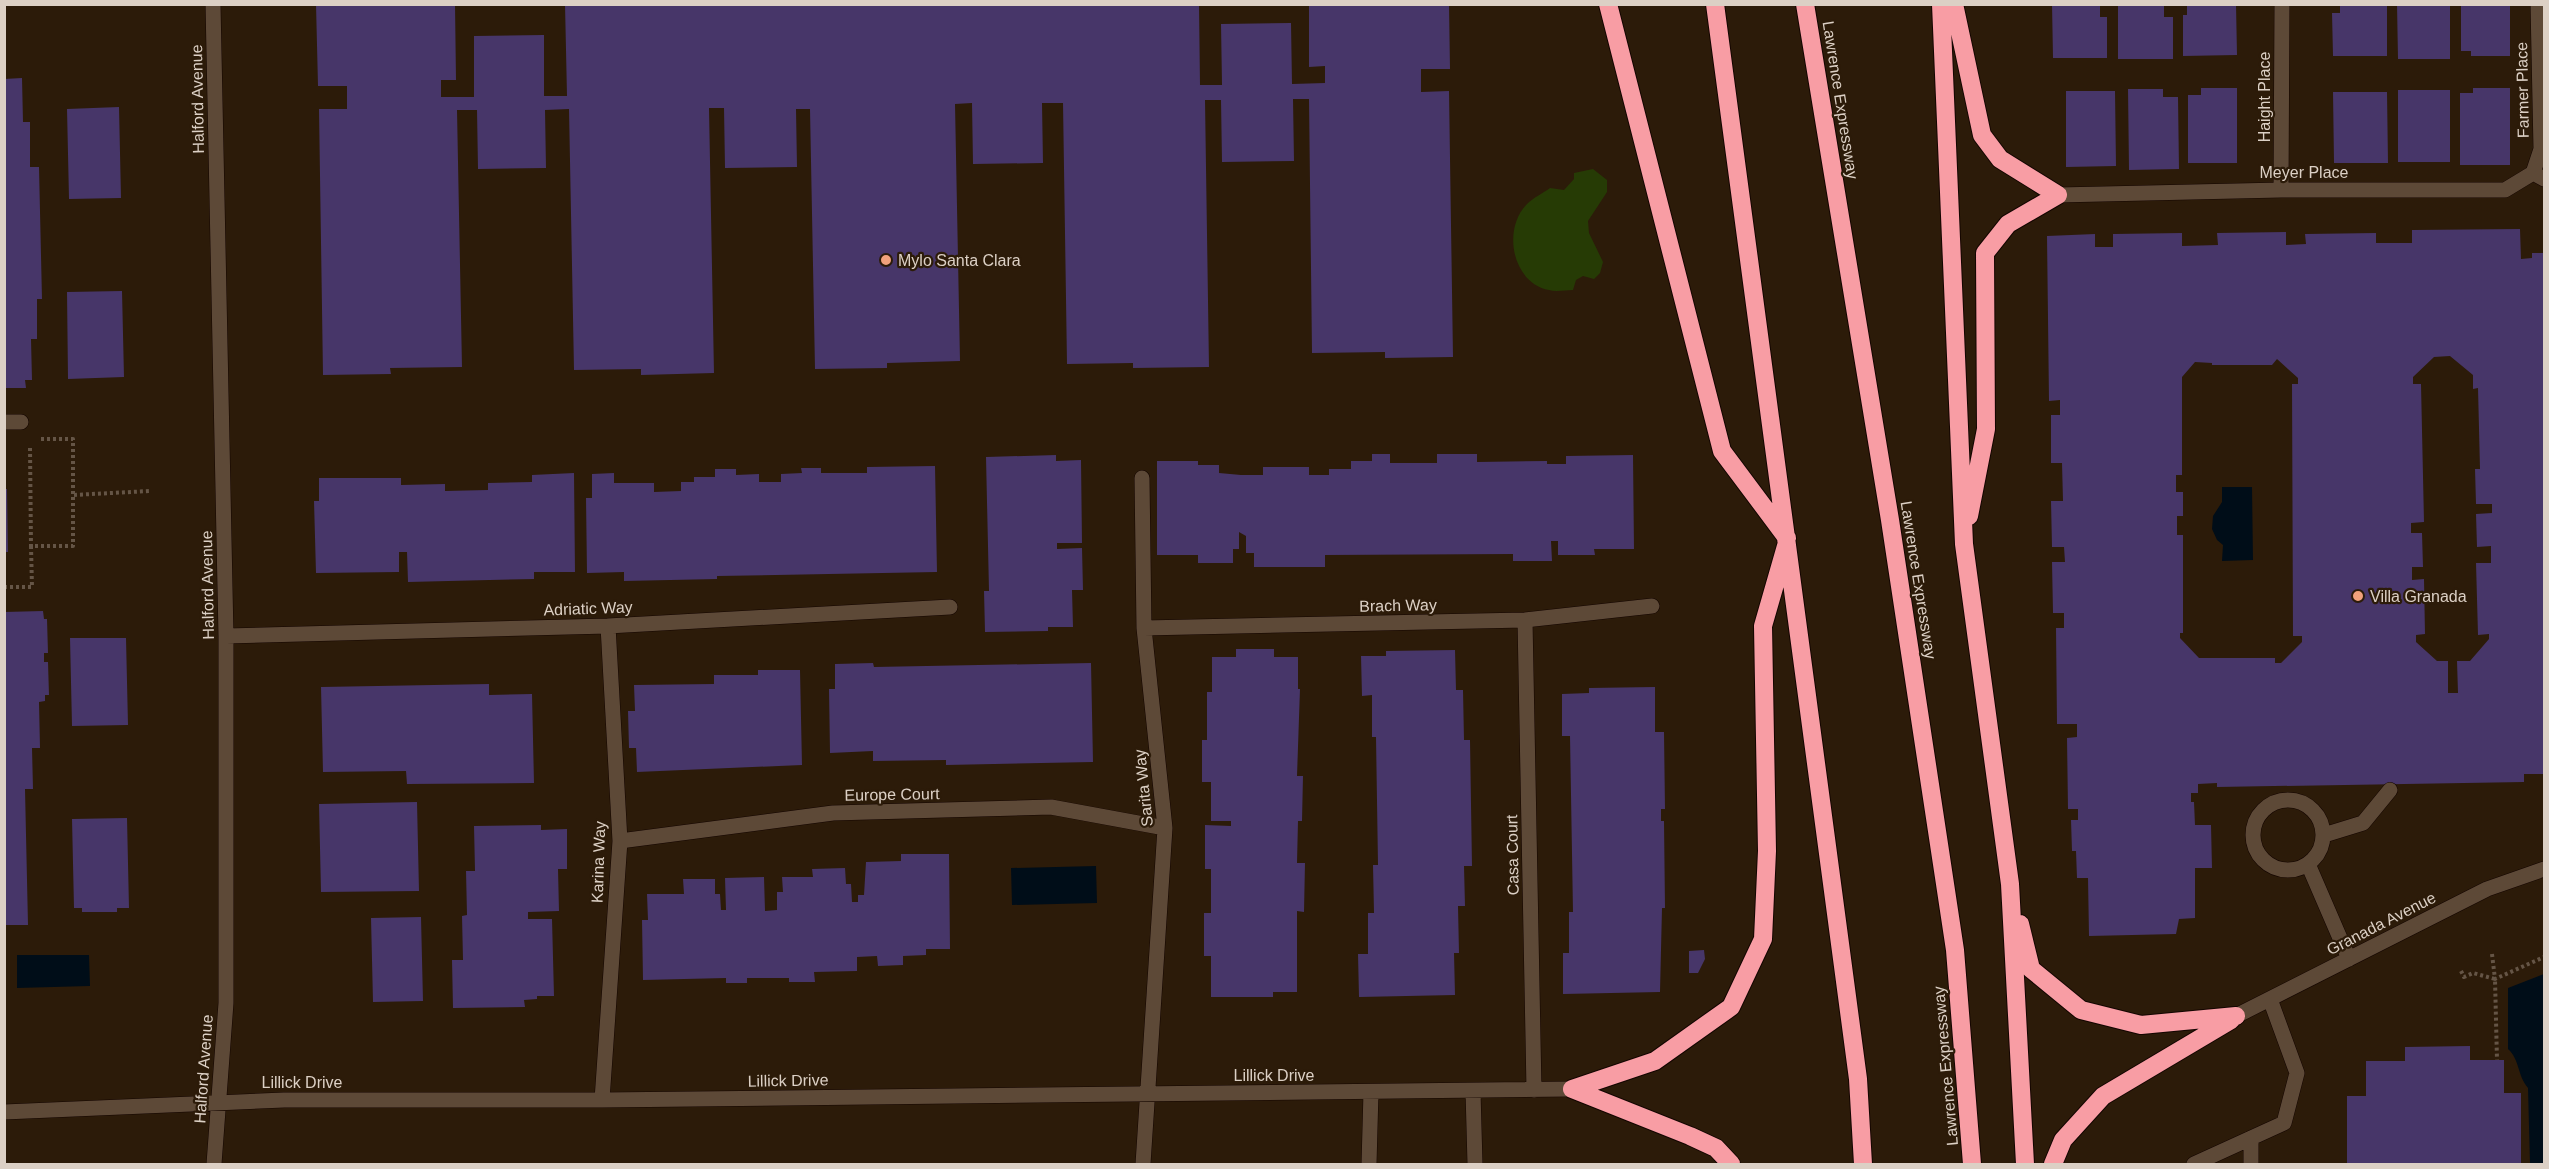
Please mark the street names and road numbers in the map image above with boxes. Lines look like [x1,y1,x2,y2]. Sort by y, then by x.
street label: Lawrence Expressway [1820,20,1861,180]
street label: Farmer Place [2513,42,2532,138]
street label: Halford Avenue [188,44,207,154]
street label: Haight Place [2256,52,2273,142]
street label: Meyer Place [2260,164,2349,181]
street label: Lawrence Expressway [1898,500,1939,660]
street label: Halford Avenue [198,530,217,640]
street label: Brach Way [1359,596,1437,615]
street label: Adriatic Way [543,598,633,619]
street label: Sarita Way [1131,748,1156,827]
street label: Europe Court [844,785,940,804]
street label: Casa Court [1503,814,1522,896]
street label: Karina Way [589,821,608,903]
street label: Granada Avenue [2324,889,2439,958]
street label: Lawrence Expressway [1930,985,1961,1146]
street label: Halford Avenue [191,1014,216,1124]
street label: Lillick Drive [1234,1067,1315,1084]
street label: Lillick Drive [747,1071,829,1090]
street label: Lillick Drive [262,1074,343,1091]

